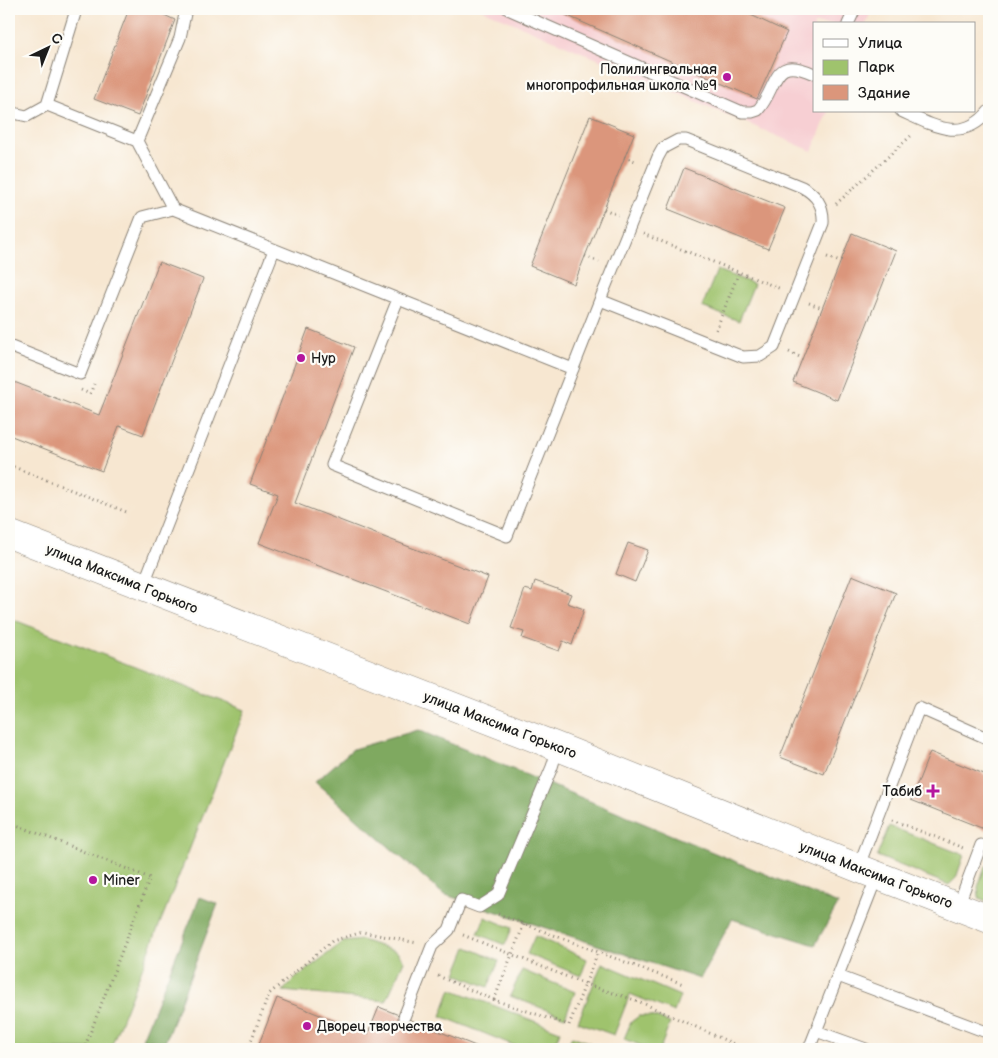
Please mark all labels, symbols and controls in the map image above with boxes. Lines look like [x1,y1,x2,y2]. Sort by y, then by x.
north arrow [22,22,72,72]
legend [813,22,976,112]
text: С [47,29,66,49]
text: Улица [858,34,903,53]
text: Парк [858,58,895,77]
place label: Полилингвальная многопрофильная школа №9 [526,61,717,94]
marker: Полилингвальная многопрофильная школа №9 [721,71,733,83]
text: Здание [858,84,910,103]
place label: Нур [311,350,336,367]
marker: Нур [295,352,307,364]
street label: улица Максима Горького [43,541,201,617]
street label: улица Максима Горького [421,688,579,762]
place label: Табиб [882,783,922,800]
marker: Табиб [926,784,940,798]
street label: улица Максима Горького [797,838,955,912]
place label: Miner [103,872,141,889]
marker: Miner [87,874,99,886]
place label: Дворец творчества [317,1018,443,1035]
marker: Дворец творчества [301,1020,313,1032]

